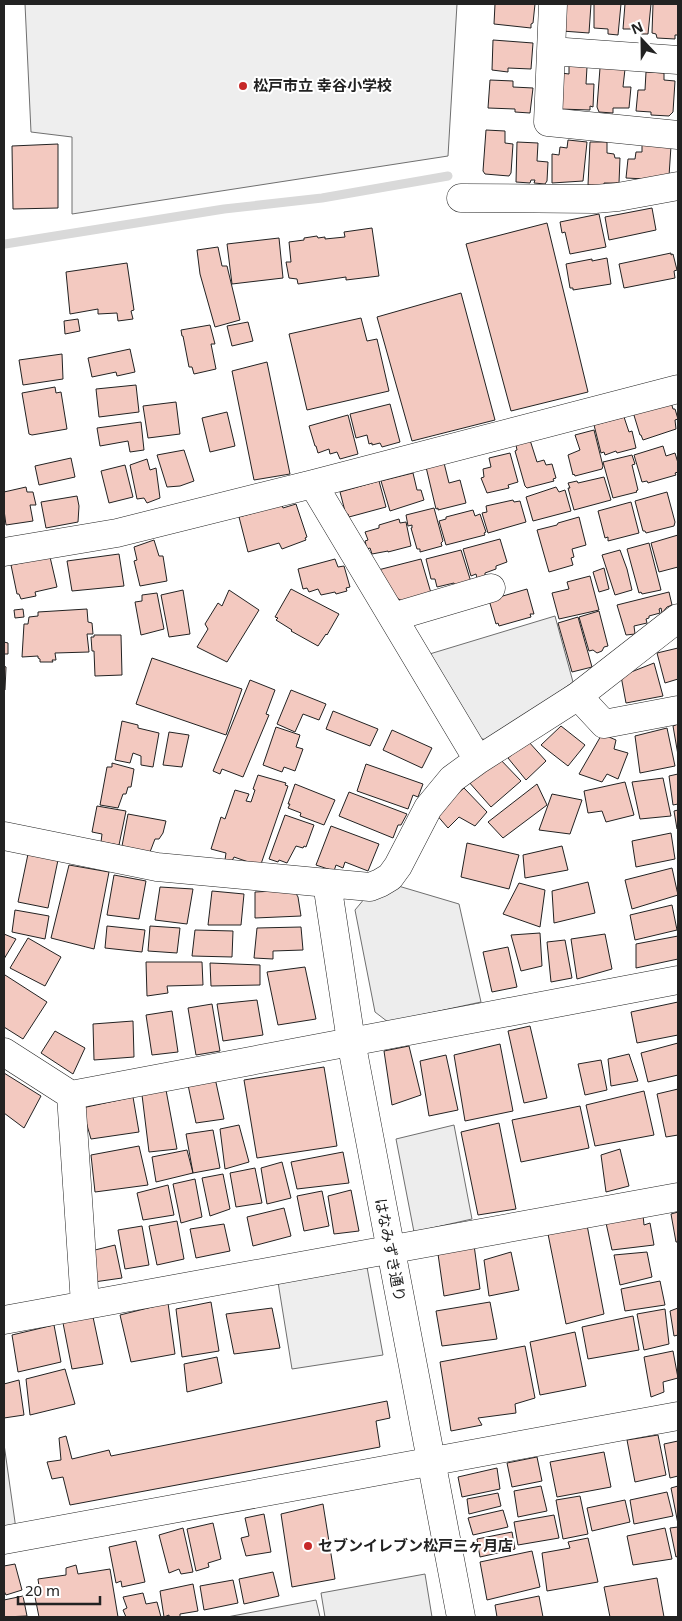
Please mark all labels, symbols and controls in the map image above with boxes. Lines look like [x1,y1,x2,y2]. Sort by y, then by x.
north arrow [617,15,667,65]
text: N [628,17,646,38]
place label: 松戸市立 幸谷小学校 [253,75,392,95]
marker: 松戸市立 幸谷小学校 [237,80,249,92]
street label: はなみずき通り [371,1196,411,1303]
place label: セブンイレブン松戸三ヶ月店 [318,1535,513,1555]
marker: セブンイレブン松戸三ヶ月店 [302,1540,314,1552]
scale bar [18,1574,100,1606]
text: 20 m [25,1580,60,1600]

